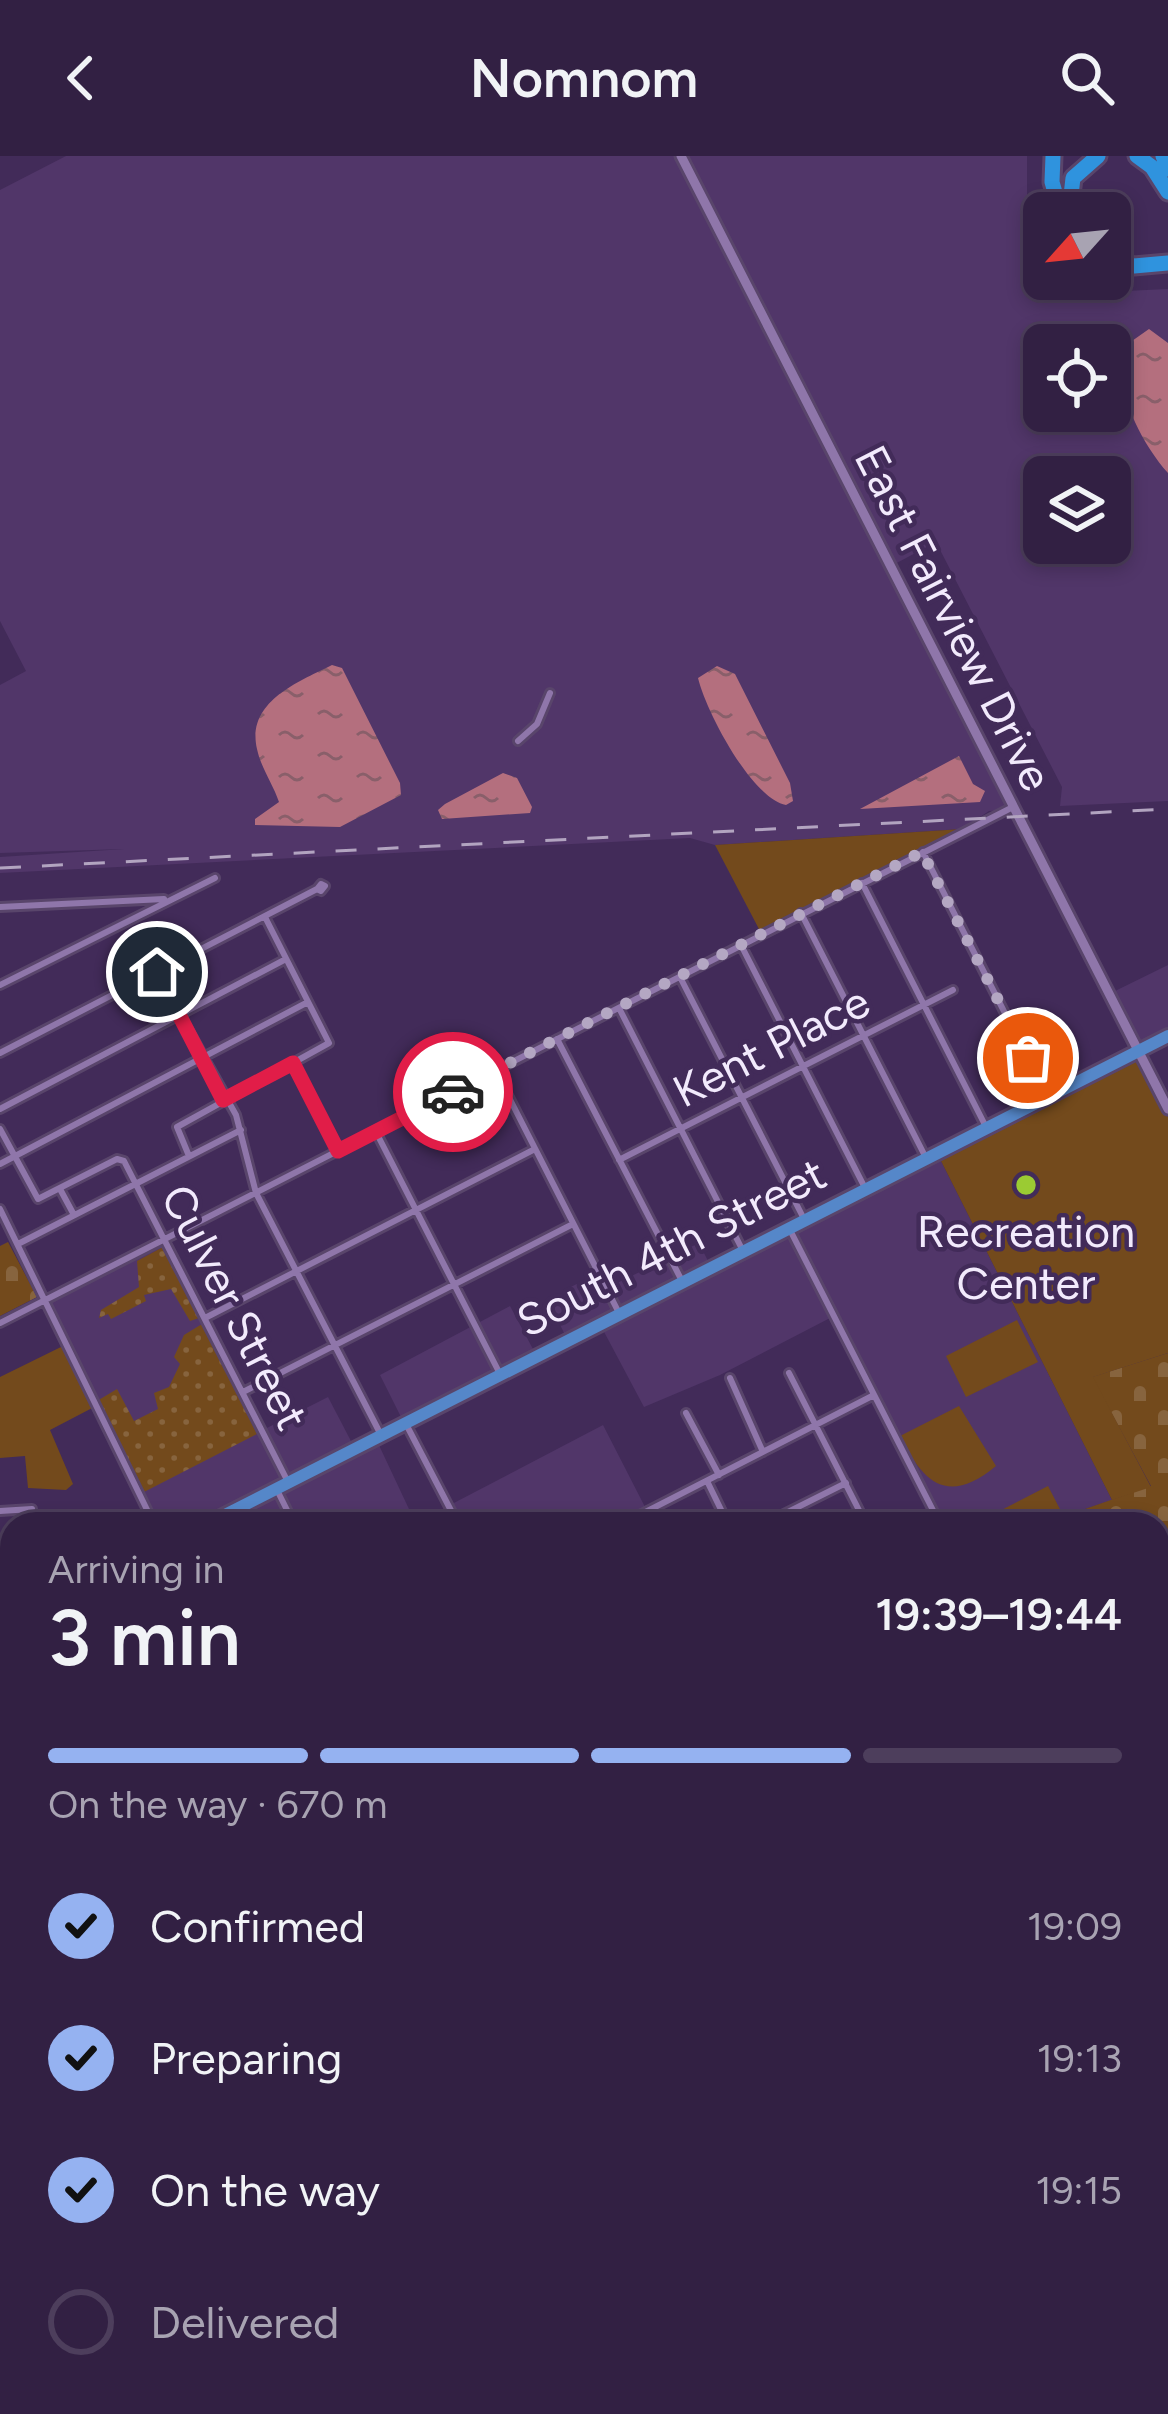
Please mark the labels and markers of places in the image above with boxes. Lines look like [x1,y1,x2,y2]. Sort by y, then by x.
pin [106,921,208,1023]
pin [977,1007,1079,1109]
marker: Recreation Center [1013,1172,1039,1198]
place label: Recreation Center [917,1204,1135,1310]

